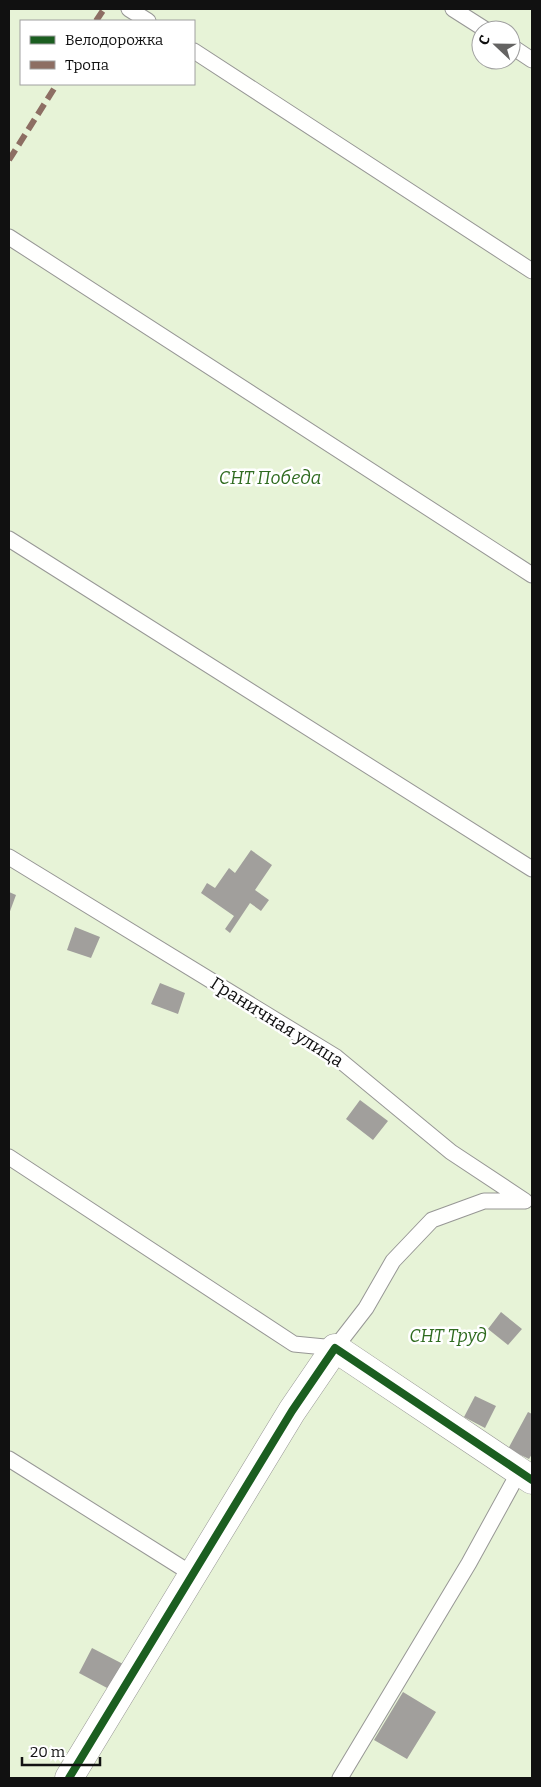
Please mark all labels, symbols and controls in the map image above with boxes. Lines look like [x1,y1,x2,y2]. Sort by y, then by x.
legend [20,20,195,85]
north arrow [471,20,521,70]
text: Велодорожка [65,31,163,49]
text: С [475,33,494,48]
text: Тропа [65,56,109,74]
park label: СНТ Победа [219,467,321,489]
street label: Граничная улица [206,972,348,1072]
park label: СНТ Труд [409,1325,487,1347]
scale bar [22,1734,100,1766]
text: 20 m [30,1743,66,1761]

